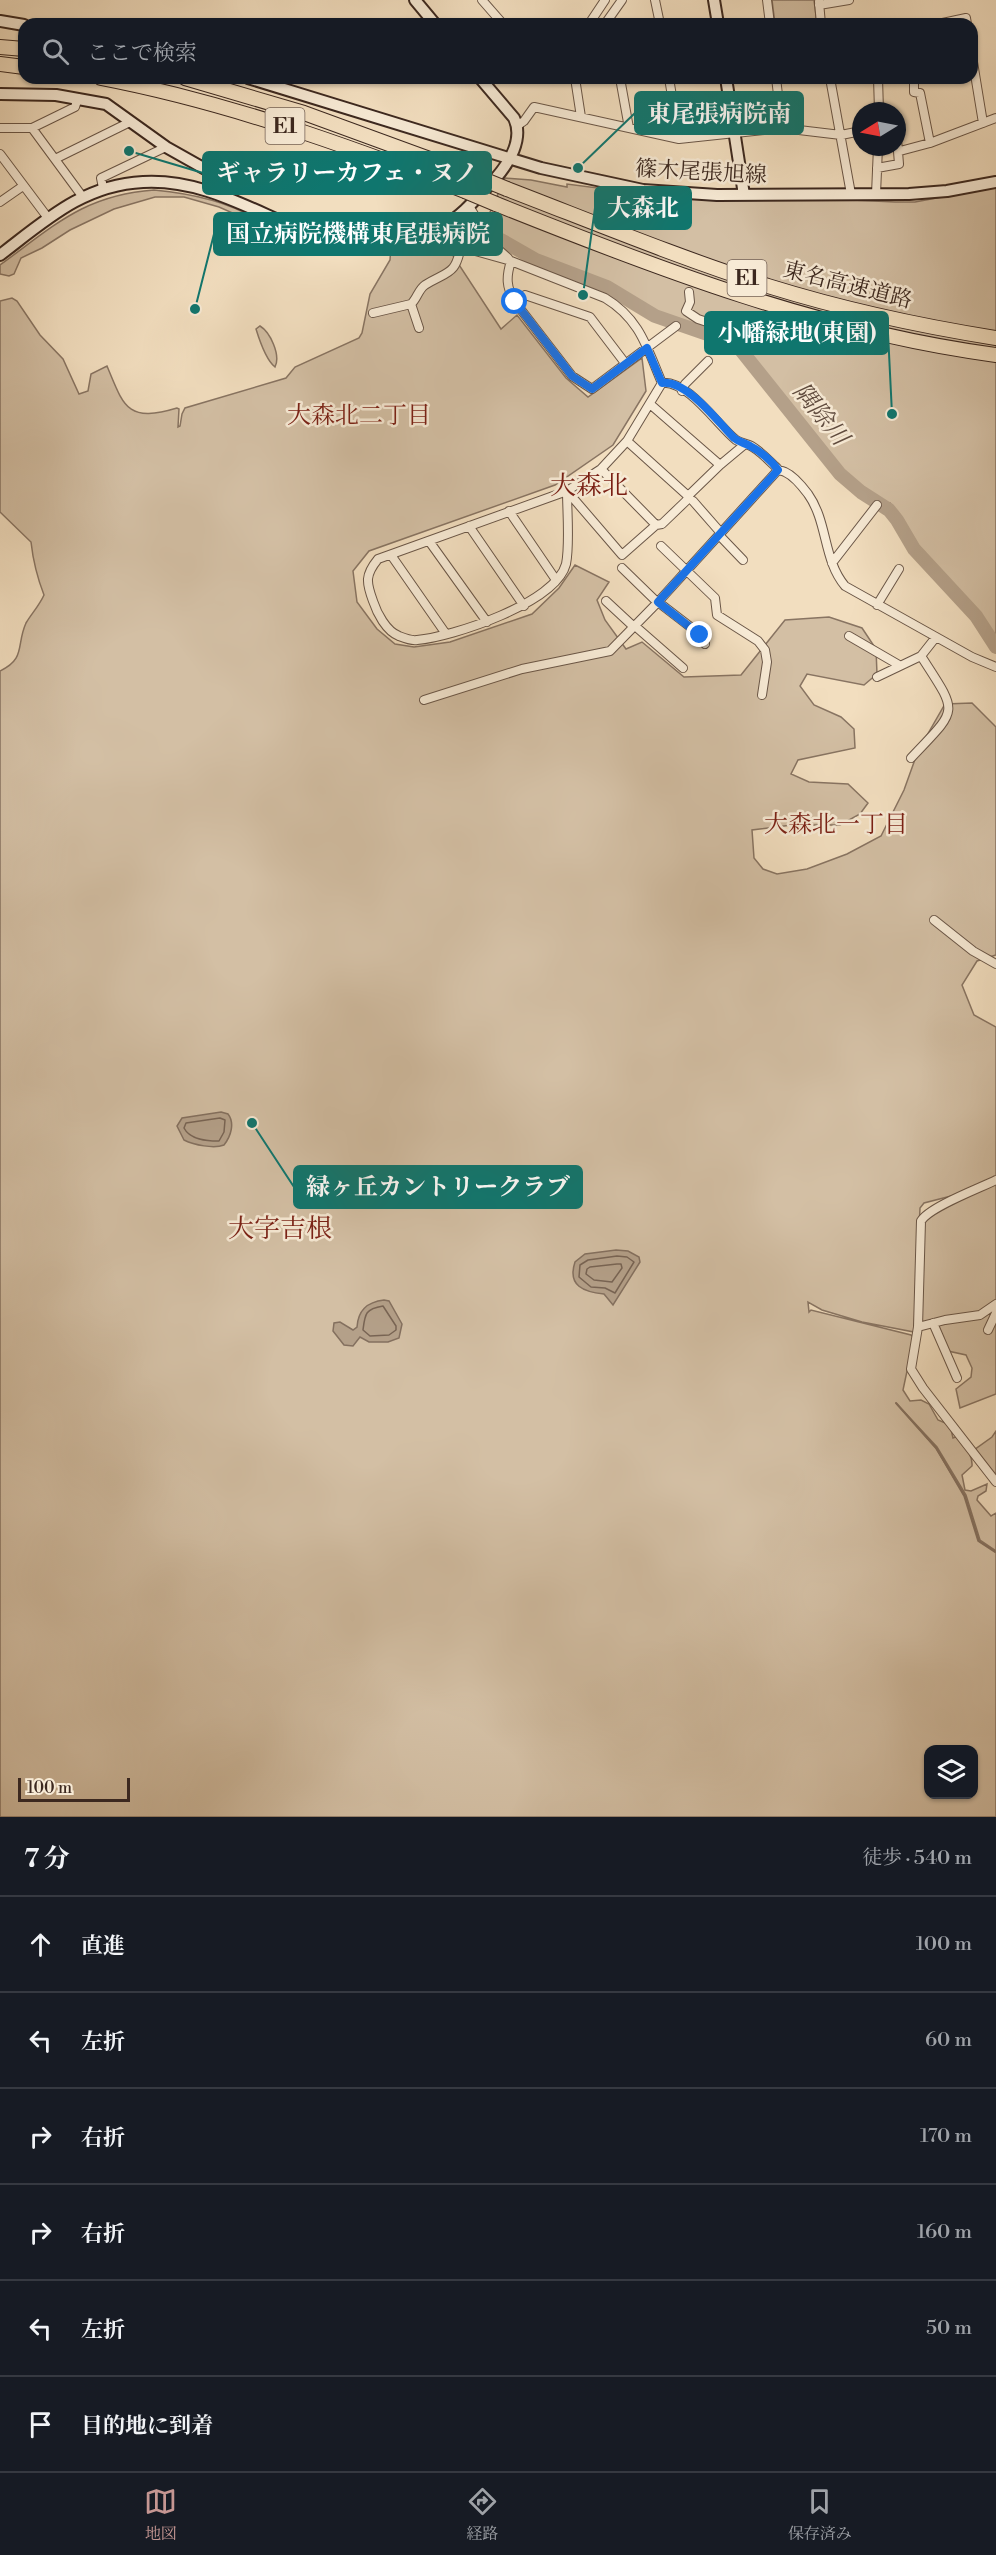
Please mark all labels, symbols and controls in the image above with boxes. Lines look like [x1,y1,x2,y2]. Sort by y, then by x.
search box [18,18,978,84]
icon: search [39,35,72,68]
text: ここで検索 [87,40,197,67]
callout: 東尾張病院南 [635,92,803,134]
text: 東尾張病院南 [647,100,791,130]
north arrow [852,102,906,156]
road number: E1 [266,108,304,144]
callout: ギャラリーカフェ・ヌノ [203,152,491,194]
street label: 篠木尾張旭線 [634,156,768,189]
text: ギャラリーカフェ・ヌノ [216,159,478,189]
callout: 大森北 [595,187,691,229]
text: 大森北 [607,194,679,224]
callout: 国立病院機構東尾張病院 [214,213,502,255]
text: 国立病院機構東尾張病院 [226,220,490,250]
street label: 東名高速道路 [780,256,915,315]
road number: E1 [728,260,766,296]
route start [501,288,527,314]
callout: 小幡緑地(東園) [705,312,888,354]
text: 小幡緑地(東園) [718,319,876,349]
water label: 隅除川 [786,377,856,454]
district label: 大森北二丁目 [287,401,431,431]
district label: 大森北 [550,470,628,502]
route end [686,621,712,647]
district label: 大森北一丁目 [764,810,908,840]
callout: 緑ヶ丘カントリークラブ [294,1166,582,1208]
text: 緑ヶ丘カントリークラブ [306,1173,570,1203]
district label: 大字吉根 [228,1213,332,1245]
map controls [924,1745,978,1799]
button: layers [924,1745,978,1799]
scale bar [18,1775,130,1802]
text: 100 m [27,1778,72,1798]
text: 7 分 [24,1843,70,1875]
text: 徒歩 · 540 m [862,1846,972,1871]
icon: ahead [24,1928,57,1961]
text: 100 m [916,1932,972,1957]
text: 直進 [81,1933,125,1960]
icon: left [24,2024,57,2057]
text: 60 m [925,2028,972,2053]
text: 左折 [81,2029,125,2056]
icon: right [24,2120,57,2153]
text: 170 m [920,2124,972,2149]
text: 右折 [81,2125,125,2152]
icon: right [24,2216,57,2249]
text: 160 m [917,2220,972,2245]
text: 右折 [81,2221,125,2248]
icon: left [24,2312,57,2345]
text: 50 m [926,2316,972,2341]
text: 左折 [81,2317,125,2344]
icon: arrive [24,2408,57,2441]
text: 目的地に到着 [81,2413,213,2440]
tab: 地図 [144,2485,177,2544]
tab: 経路 [466,2485,499,2544]
tab: 保存済み [788,2485,852,2544]

